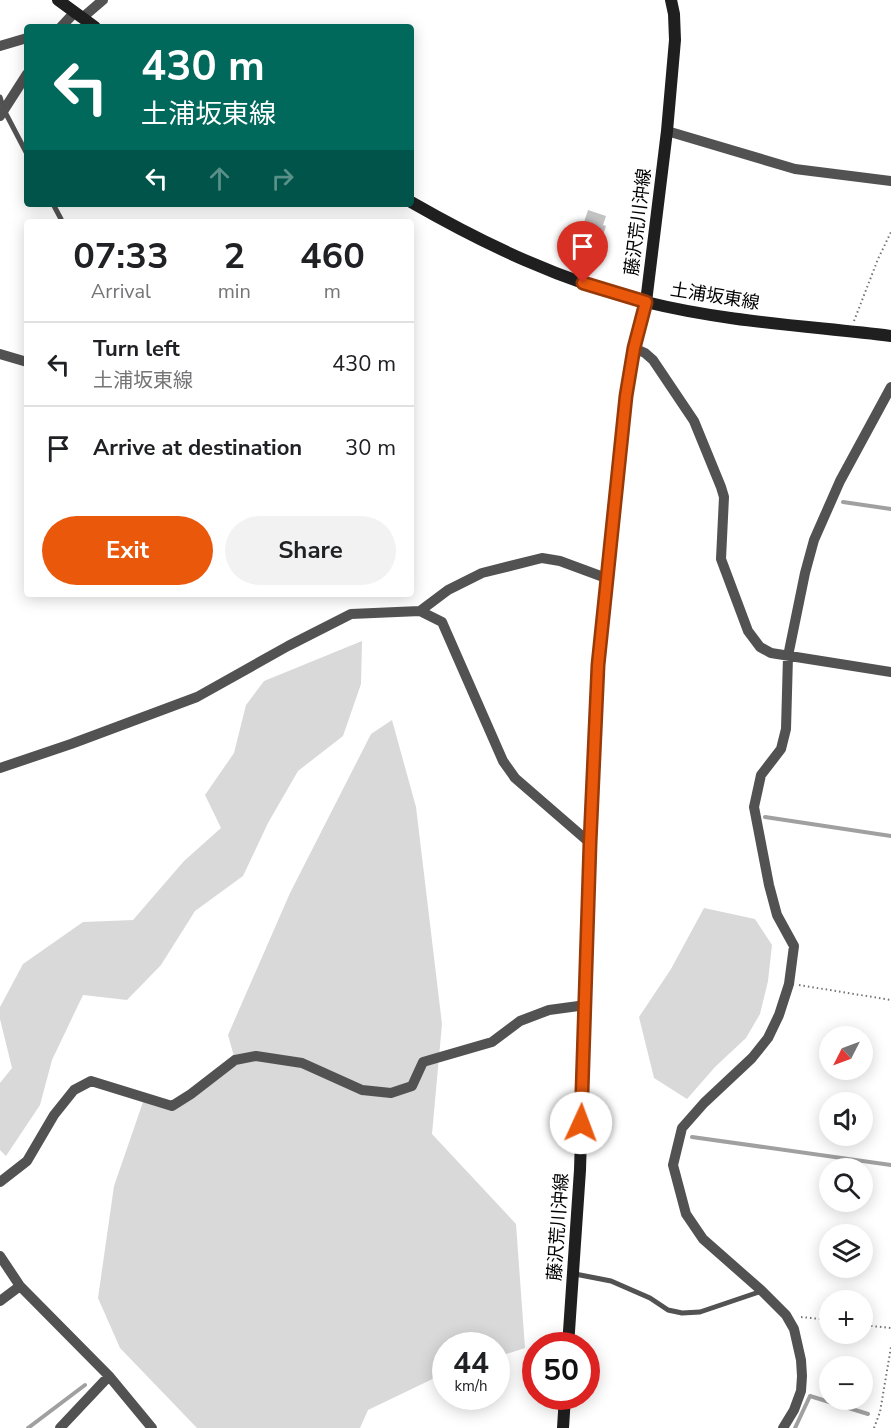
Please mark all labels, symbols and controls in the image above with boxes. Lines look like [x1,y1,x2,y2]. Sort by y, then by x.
text: 430 m [141,38,265,95]
icon: left [42,48,120,126]
text: 土浦坂東線 [141,96,276,133]
icon: left [140,162,173,195]
icon: ahead [203,162,236,195]
icon: right [266,162,299,195]
street label: 藤沢荒川沖線 [620,167,656,277]
pin [557,221,608,283]
icon: arrive [566,230,599,263]
text: 07:33 [73,232,169,281]
text: 2 [223,232,245,281]
text: 460 [300,232,365,281]
street label: 土浦坂東線 [669,277,761,315]
text: Arrival [91,278,151,305]
text: min [218,278,251,305]
text: m [324,278,341,305]
text: Turn left [93,334,180,364]
icon: left [42,348,75,381]
text: 430 m [332,349,396,379]
text: 土浦坂東線 [93,367,193,394]
icon: arrive [42,432,75,465]
text: Arrive at destination [93,433,302,463]
text: 30 m [345,433,396,463]
button: Exit [42,516,213,585]
button: Share [225,516,396,585]
north arrow [819,1026,873,1080]
map controls [819,1026,873,1410]
position arrow [549,1091,613,1155]
button: sound [819,1092,873,1146]
button: search [819,1158,873,1212]
street label: 藤沢荒川沖線 [542,1172,574,1282]
button: layers [819,1224,873,1278]
button: + [819,1290,873,1344]
speed limit sign: 50 [522,1332,600,1410]
text: 44 [453,1343,489,1384]
button: − [819,1356,873,1410]
text: km/h [454,1376,488,1396]

